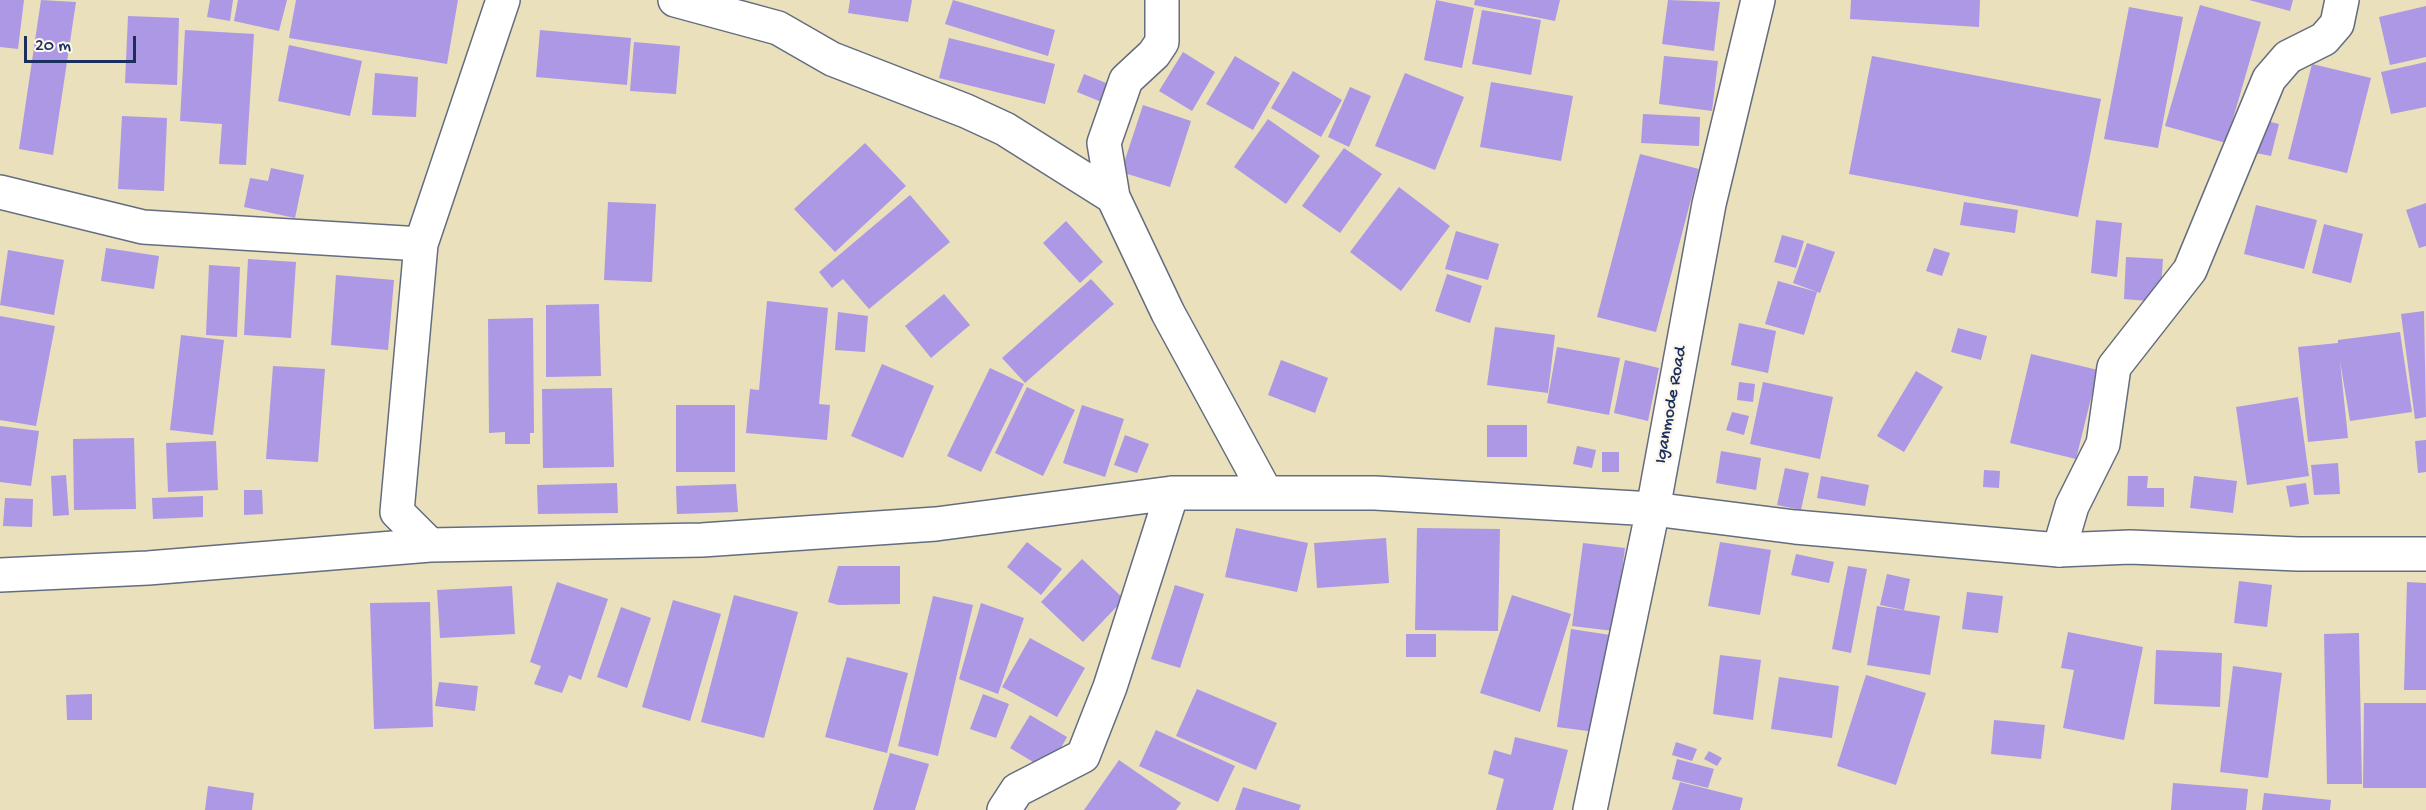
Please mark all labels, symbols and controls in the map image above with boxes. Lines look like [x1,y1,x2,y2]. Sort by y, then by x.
scale bar [27,24,140,62]
text: 20 m [35,36,71,57]
street label: Iganmode Road [1651,345,1693,465]

